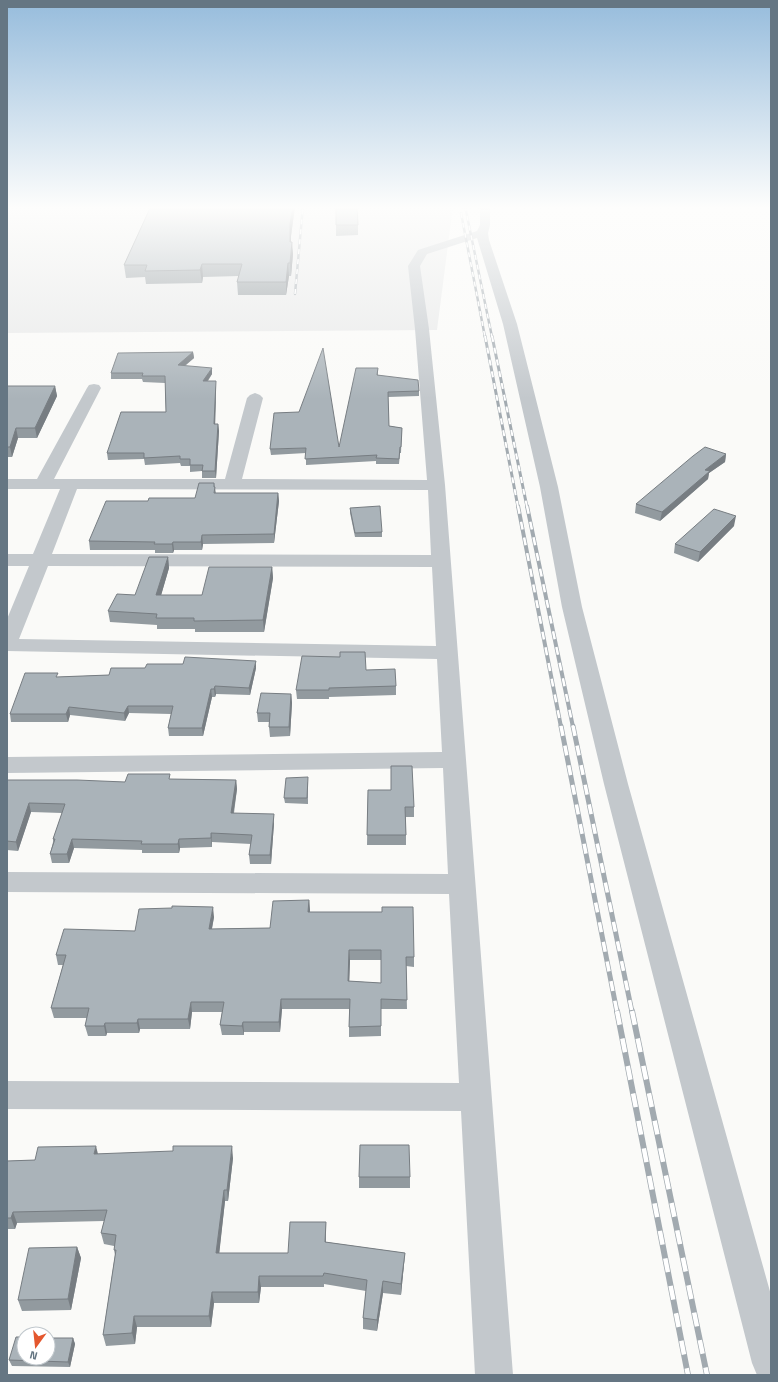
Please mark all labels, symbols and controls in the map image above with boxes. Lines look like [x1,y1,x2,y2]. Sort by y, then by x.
north arrow [16,1326,56,1366]
text: N [28,1347,39,1364]

